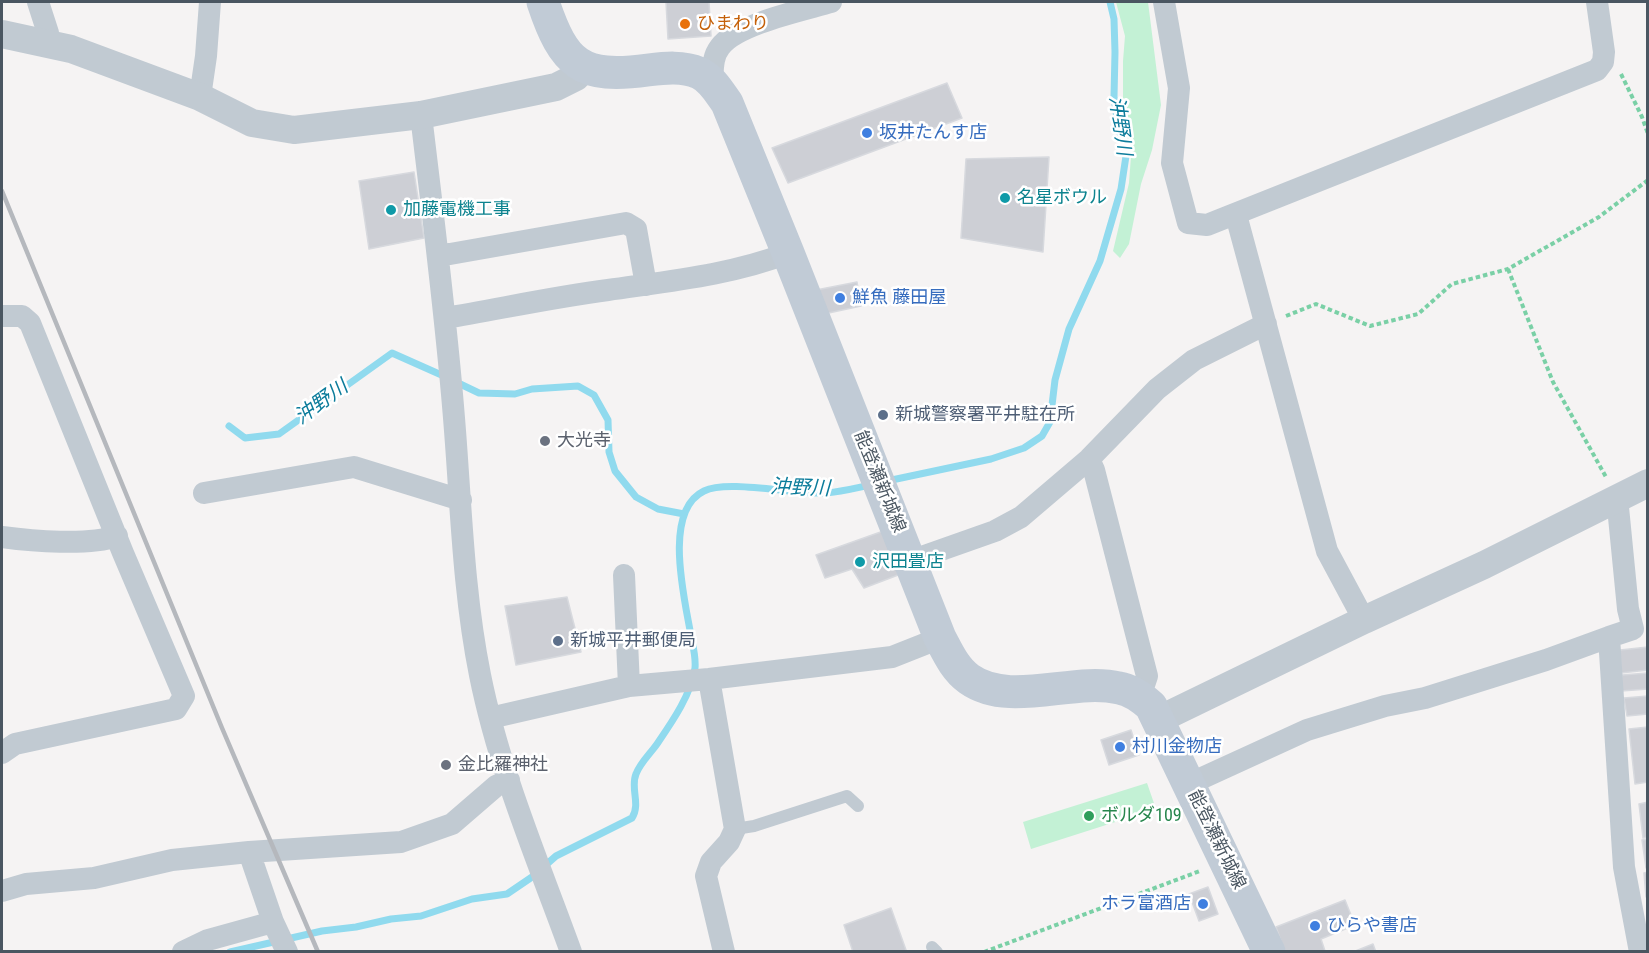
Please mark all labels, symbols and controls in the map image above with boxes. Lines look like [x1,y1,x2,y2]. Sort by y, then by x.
place label: ひまわり [697,13,769,35]
marker: ひまわり [678,17,692,31]
water label: 沖野川 [1103,95,1135,157]
place label: 坂井たんす店 [879,122,987,144]
marker: 坂井たんす店 [860,126,874,140]
place label: 名星ボウル [1017,187,1107,209]
marker: 名星ボウル [998,191,1012,205]
place label: 加藤電機工事 [403,199,511,221]
marker: 加藤電機工事 [384,203,398,217]
place label: 鮮魚 藤田屋 [852,287,946,309]
marker: 鮮魚 藤田屋 [833,291,847,305]
water label: 沖野川 [291,376,353,430]
place label: 新城警察署平井駐在所 [895,404,1075,426]
marker: 新城警察署平井駐在所 [876,408,890,422]
street label: 能登瀬新城線 [849,428,909,536]
place label: 大光寺 [557,430,611,452]
marker: 大光寺 [538,434,552,448]
water label: 沖野川 [770,476,830,502]
place label: 沢田畳店 [872,551,944,573]
marker: 沢田畳店 [853,555,867,569]
place label: 新城平井郵便局 [570,630,696,652]
marker: 新城平井郵便局 [551,634,565,648]
place label: 村川金物店 [1132,736,1222,758]
marker: 村川金物店 [1113,740,1127,754]
place label: 金比羅神社 [458,754,548,776]
marker: 金比羅神社 [439,758,453,772]
street label: 能登瀬新城線 [1183,787,1249,893]
place label: ボルダ109 [1101,805,1182,827]
marker: ボルダ109 [1082,809,1096,823]
place label: ホラ富酒店 [1101,893,1191,915]
marker: ホラ富酒店 [1196,897,1210,911]
place label: ひらや書店 [1327,915,1417,937]
marker: ひらや書店 [1308,919,1322,933]

